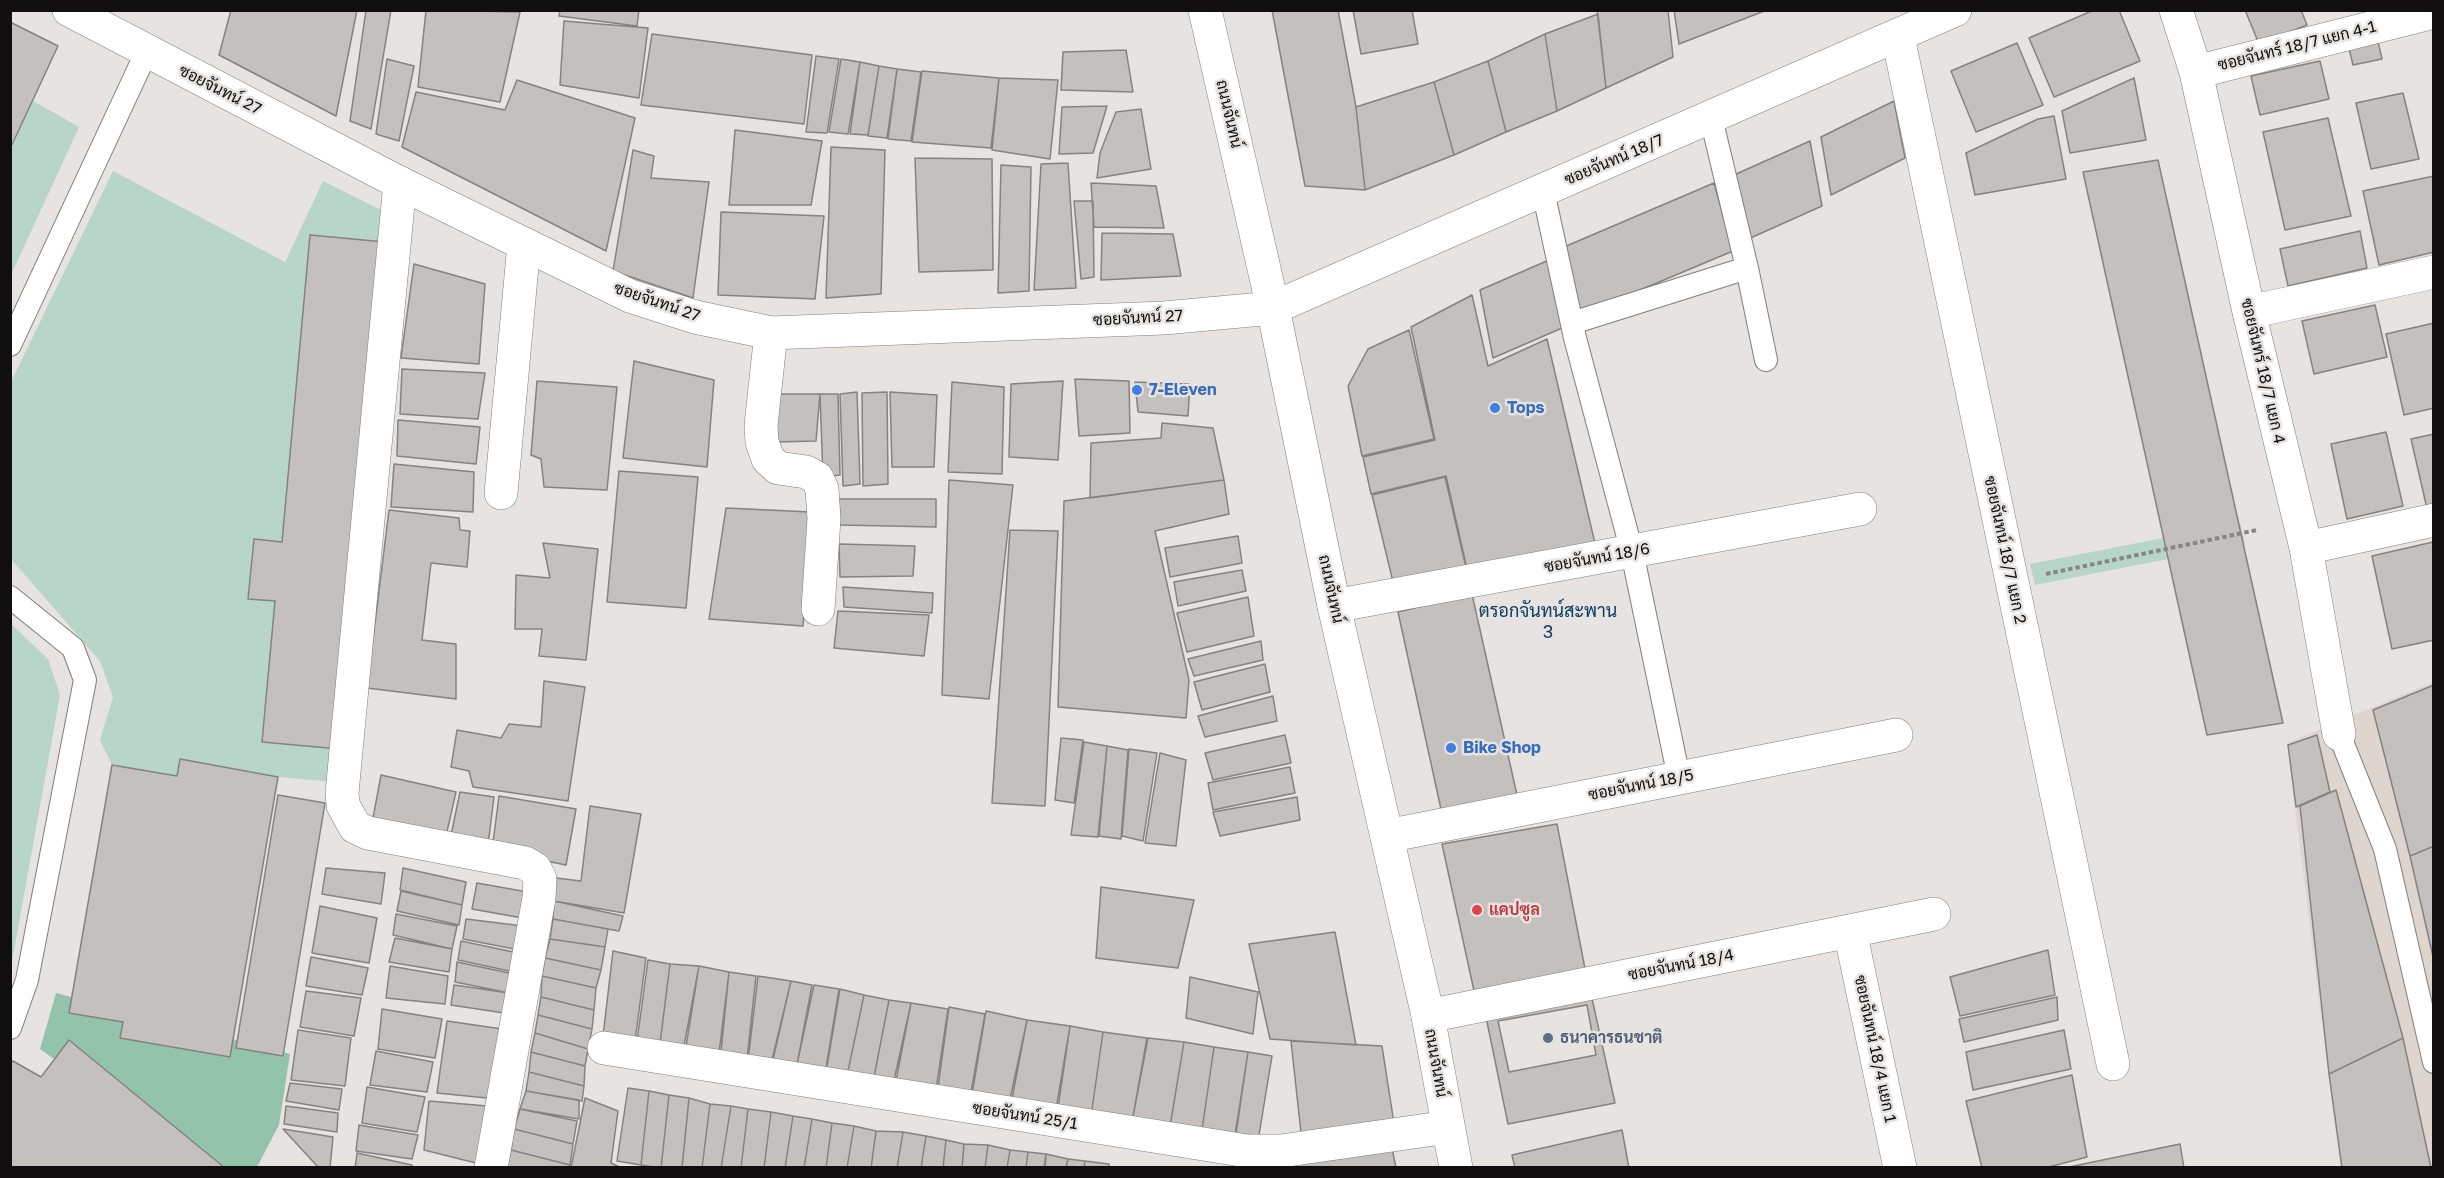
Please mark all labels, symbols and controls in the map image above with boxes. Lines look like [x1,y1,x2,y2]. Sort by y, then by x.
street label: ซอยจันทร์ 18/7 แยก 4-1 [2216,17,2378,75]
street label: ซอยจันทน์ 27 [176,61,264,119]
street label: ถนนจันทน์ [1212,78,1246,150]
street label: ซอยจันทน์ 18/7 [1562,130,1666,190]
street label: ซอยจันทน์ 27 [611,278,703,326]
street label: ซอยจันทร์ 18/7 แยก 4 [2237,296,2289,446]
street label: ซอยจันทน์ 27 [1093,306,1183,330]
place label: 7-Eleven [1149,380,1217,400]
marker: 7-Eleven [1130,383,1144,397]
place label: Tops [1507,398,1545,418]
marker: Tops [1488,401,1502,415]
street label: ซอยจันทน์ 18/7 แยก 2 [1980,474,2030,626]
street label: ซอยจันทน์ 18/6 [1543,539,1651,577]
street label: ถนนจันทน์ [1314,553,1348,625]
district label: ตรอกจันทน์สะพาน 3 [1479,600,1617,642]
place label: Bike Shop [1463,738,1541,758]
marker: Bike Shop [1444,741,1458,755]
street label: ซอยจันทน์ 18/5 [1587,765,1695,805]
place label: แคปซูล [1489,900,1540,920]
marker: แคปซูล [1470,903,1484,917]
street label: ซอยจันทน์ 18/4 [1627,945,1735,985]
street label: ซอยจันทน์ 18/4 แยก 1 [1850,973,1900,1125]
street label: ถนนจันทน์ [1421,1027,1451,1099]
place label: ธนาคารธนชาติ [1560,1028,1662,1048]
marker: ธนาคารธนชาติ [1541,1031,1555,1045]
street label: ซอยจันทน์ 25/1 [971,1098,1079,1134]

